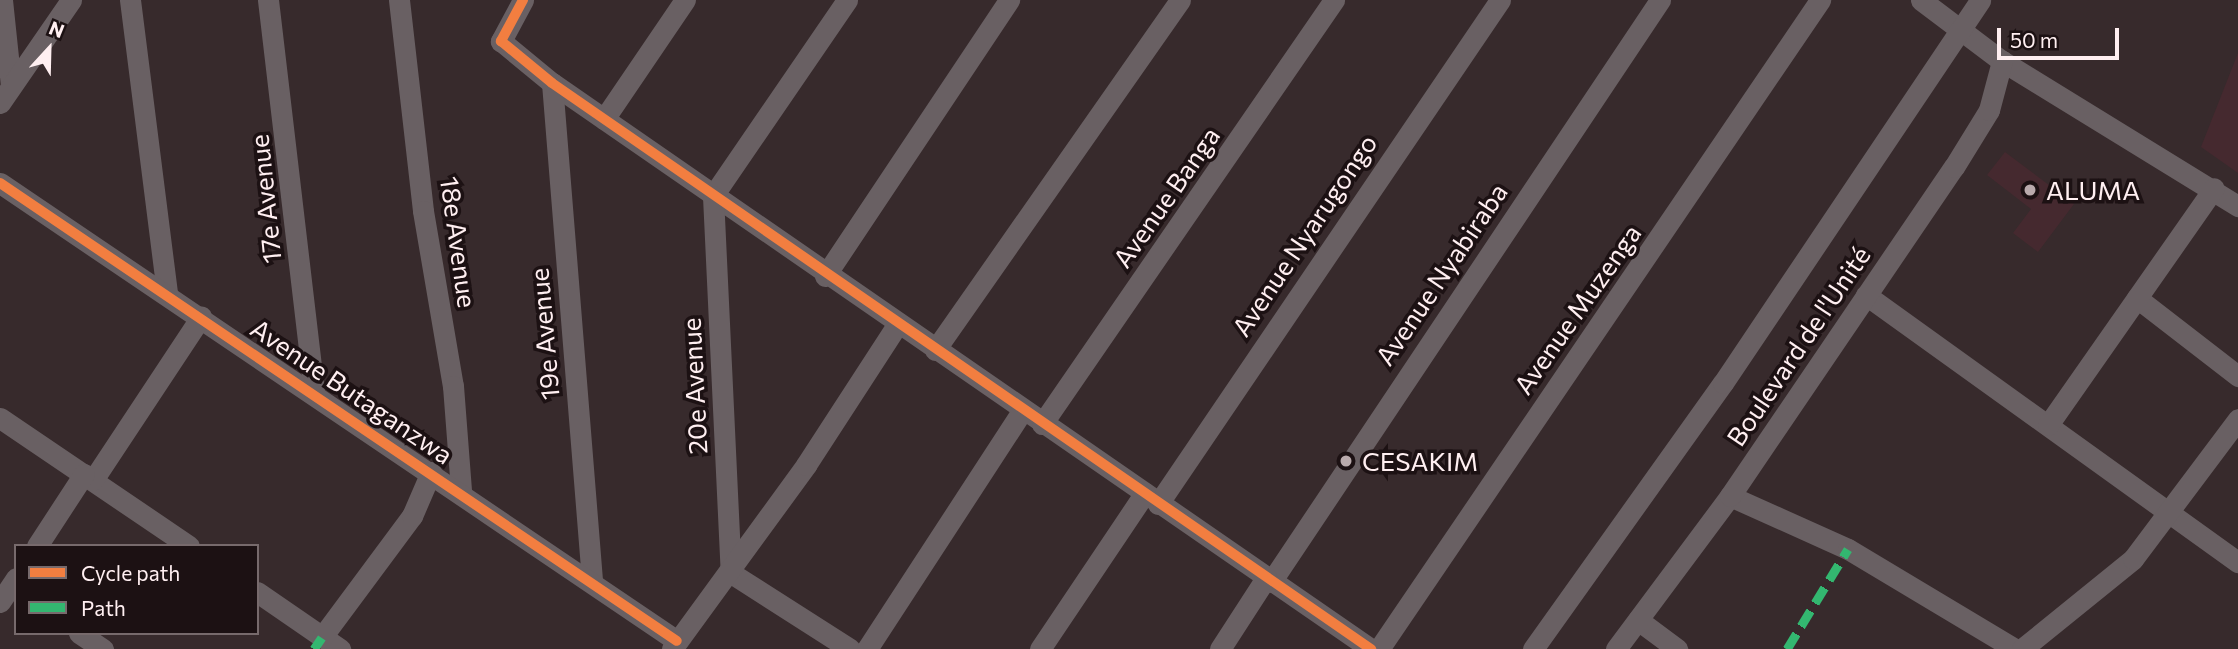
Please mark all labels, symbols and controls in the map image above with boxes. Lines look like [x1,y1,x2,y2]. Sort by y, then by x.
north arrow [14,14,84,84]
scale bar [2000,14,2122,58]
text: N [46,16,68,42]
text: 50 m [2010,27,2058,52]
street label: Avenue Banga [1106,121,1226,273]
street label: Avenue Nyarugongo [1225,128,1383,342]
street label: 17e Avenue [243,133,287,265]
street label: 18e Avenue [434,174,484,310]
place label: ALUMA [2046,174,2140,206]
street label: Avenue Nyabiraba [1369,177,1513,371]
marker: ALUMA [2020,180,2040,200]
street label: Avenue Muzenga [1507,218,1647,400]
street label: Boulevard de l'Unité [1720,240,1876,452]
street label: 19e Avenue [523,267,565,401]
street label: Avenue Butaganzwa [245,312,459,470]
street label: 20e Avenue [675,317,713,455]
place label: CESAKIM [1362,445,1478,477]
marker: CESAKIM [1336,451,1356,471]
legend [14,544,259,635]
text: Cycle path [81,560,180,585]
text: Path [81,595,126,620]

